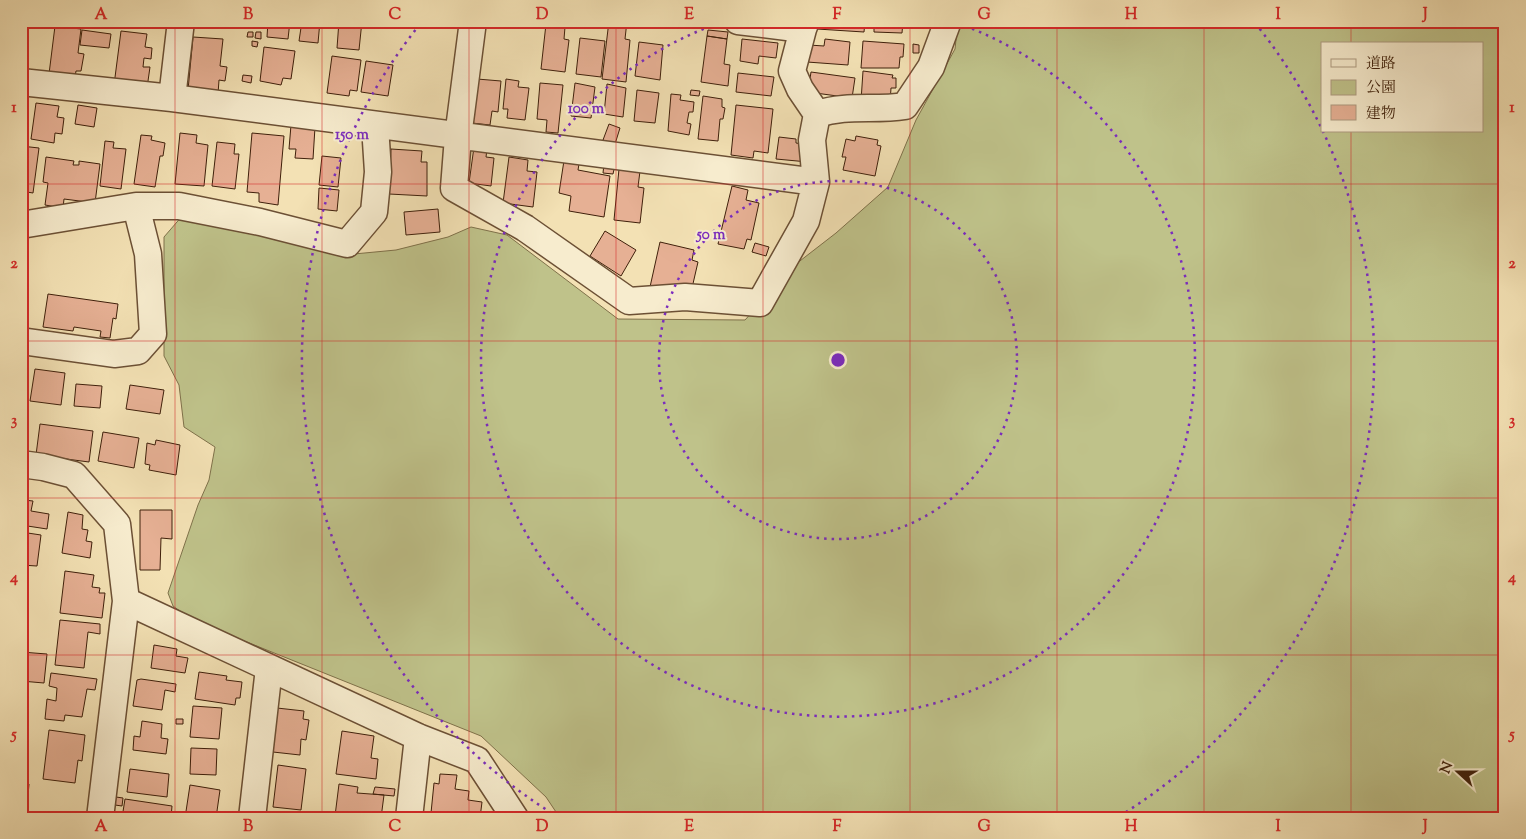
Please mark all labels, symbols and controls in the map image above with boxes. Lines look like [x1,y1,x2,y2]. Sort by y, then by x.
text: A [95,4,108,27]
text: B [243,4,253,27]
text: C [389,4,402,27]
text: D [536,4,549,27]
text: E [684,4,694,27]
text: F [833,4,842,27]
text: G [977,4,991,27]
text: H [1125,4,1138,27]
text: I [1275,4,1281,27]
text: J [1421,4,1428,27]
legend [1321,42,1484,132]
text: 道路 [1366,54,1396,75]
text: 公園 [1366,78,1396,99]
text: 1 [11,97,17,120]
text: 1 [1509,97,1515,120]
text: 100 m [568,99,605,120]
text: 建物 [1366,104,1396,125]
text: 150 m [335,125,369,146]
text: 50 m [696,225,726,246]
text: 2 [10,253,18,276]
text: 2 [1508,253,1516,276]
centre of rings [829,351,847,369]
text: 3 [11,410,18,433]
text: 3 [1509,410,1516,433]
text: 4 [9,567,18,590]
text: 4 [1507,567,1516,590]
text: 5 [9,724,17,747]
text: 5 [1507,724,1515,747]
north arrow [1434,746,1484,796]
text: N [1436,759,1459,777]
text: A [95,816,108,839]
text: B [243,816,253,839]
text: C [389,816,402,839]
text: D [536,816,549,839]
text: E [684,816,694,839]
text: F [833,816,842,839]
text: G [977,816,991,839]
text: H [1125,816,1138,839]
text: I [1275,816,1281,839]
text: J [1421,816,1428,839]

